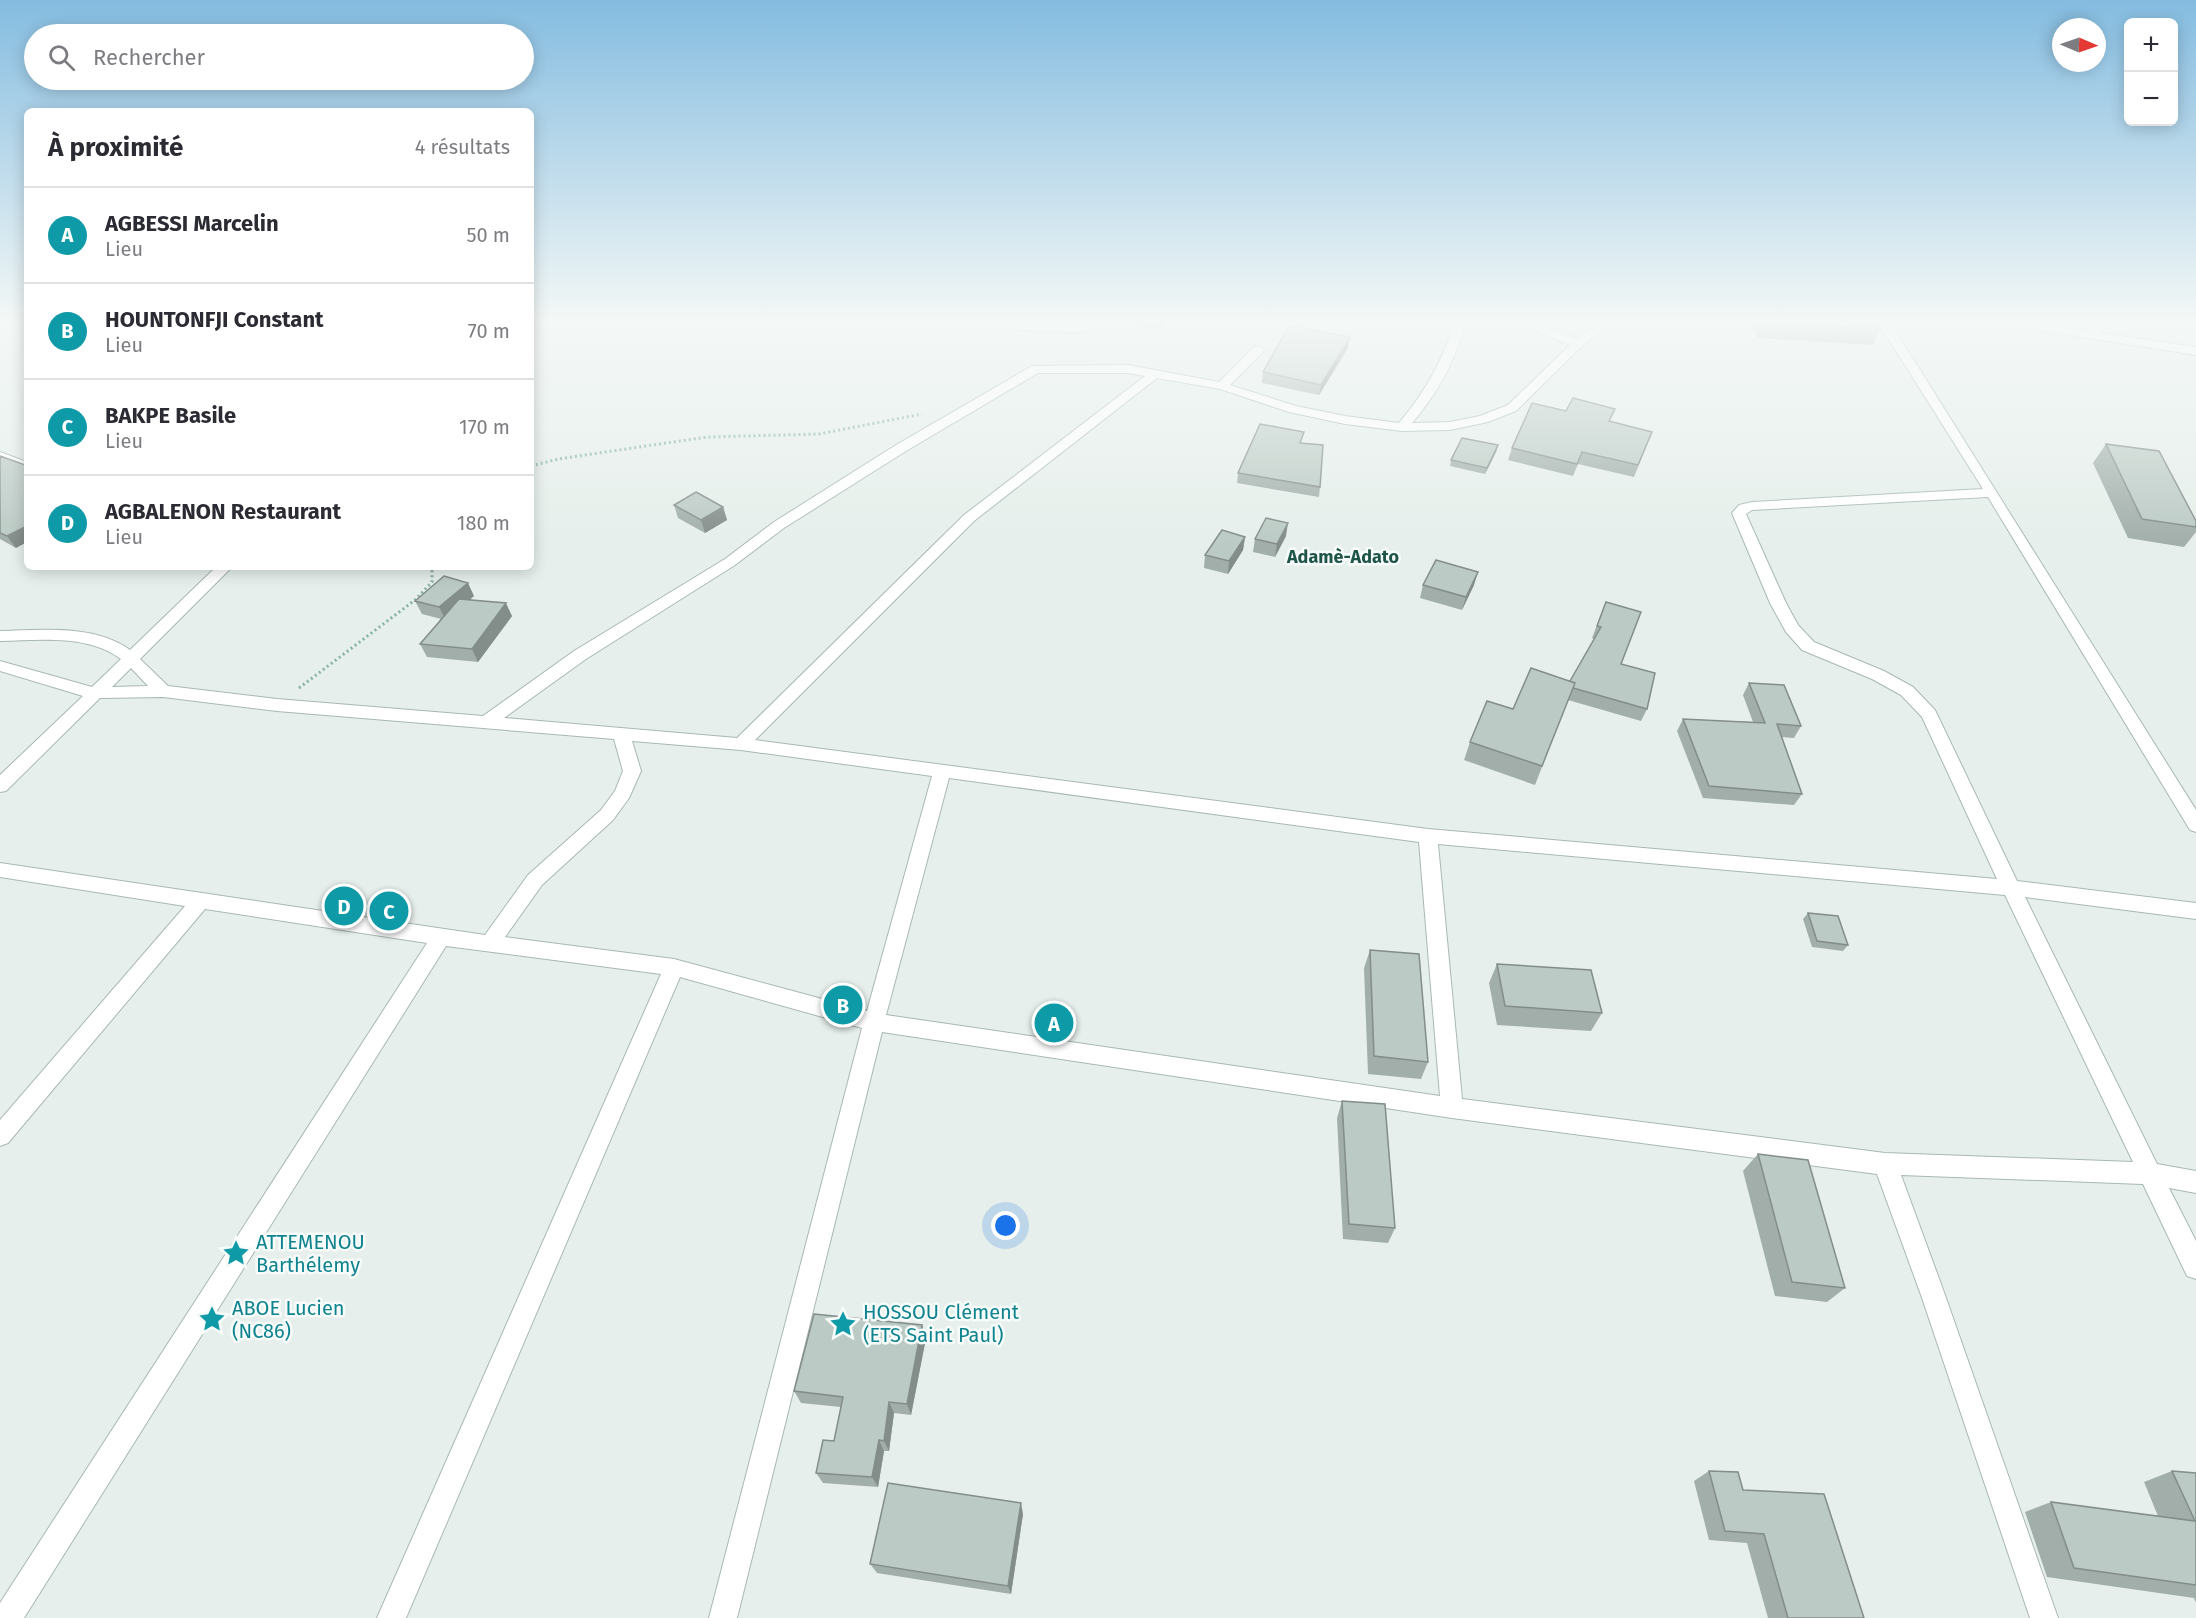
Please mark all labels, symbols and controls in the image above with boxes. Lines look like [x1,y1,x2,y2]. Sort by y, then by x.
north arrow [2052,18,2106,72]
map controls [2124,18,2178,126]
button: + [2124,18,2178,72]
search box [24,24,534,90]
icon: search [45,41,78,74]
text: Rechercher [93,44,205,71]
button: − [2124,72,2178,126]
text: À proximité [48,132,183,163]
text: 4 résultats [415,135,510,159]
text: AGBESSI Marcelin [105,210,279,237]
text: A [62,223,73,247]
text: 50 m [466,223,510,247]
text: Lieu [105,237,143,261]
text: HOUNTONFJI Constant [105,306,324,333]
text: B [61,319,74,343]
text: 70 m [468,319,510,343]
text: Lieu [105,333,143,357]
text: BAKPE Basile [105,402,236,429]
text: C [62,415,73,439]
text: 170 m [459,415,510,439]
text: Lieu [105,429,143,453]
text: AGBALENON Restaurant [105,498,341,525]
text: D [61,511,74,535]
text: 180 m [457,511,510,535]
text: Lieu [105,525,143,549]
district label: Adamè-Adato [1286,546,1399,568]
pin: D [324,884,364,928]
pin: C [370,888,408,934]
pin: B [824,982,862,1028]
pin: A [1034,1000,1074,1046]
your location [991,1211,1020,1240]
place label: ATTEMENOU Barthélemy [256,1230,365,1277]
place icon: ATTEMENOU Barthélemy [221,1238,251,1268]
place label: ABOE Lucien (NC86) [232,1296,345,1343]
place label: HOSSOU Clément (ETS Saint Paul) [863,1300,1020,1347]
place icon: ABOE Lucien (NC86) [197,1304,227,1334]
place icon: HOSSOU Clément (ETS Saint Paul) [828,1309,858,1339]

